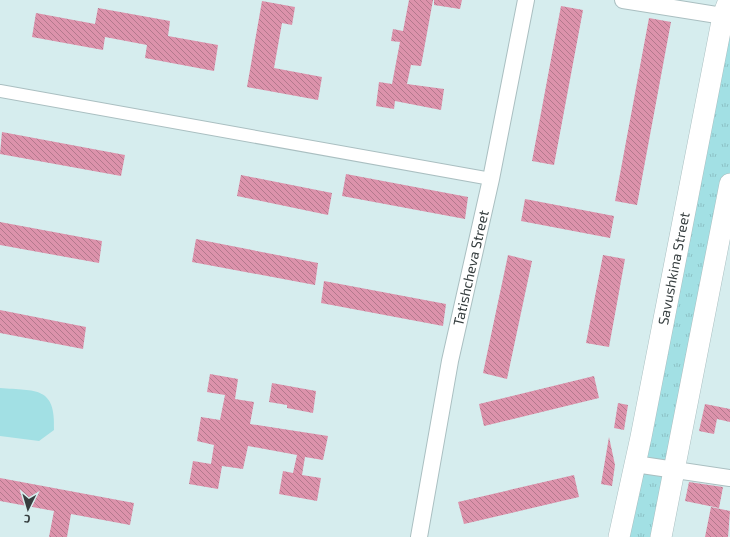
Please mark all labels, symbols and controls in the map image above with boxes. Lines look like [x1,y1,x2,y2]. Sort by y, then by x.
street label: Tatishcheva Street [449,208,492,327]
street label: Savushkina Street [654,211,693,326]
north arrow [8,489,48,529]
text: С [23,513,31,526]

